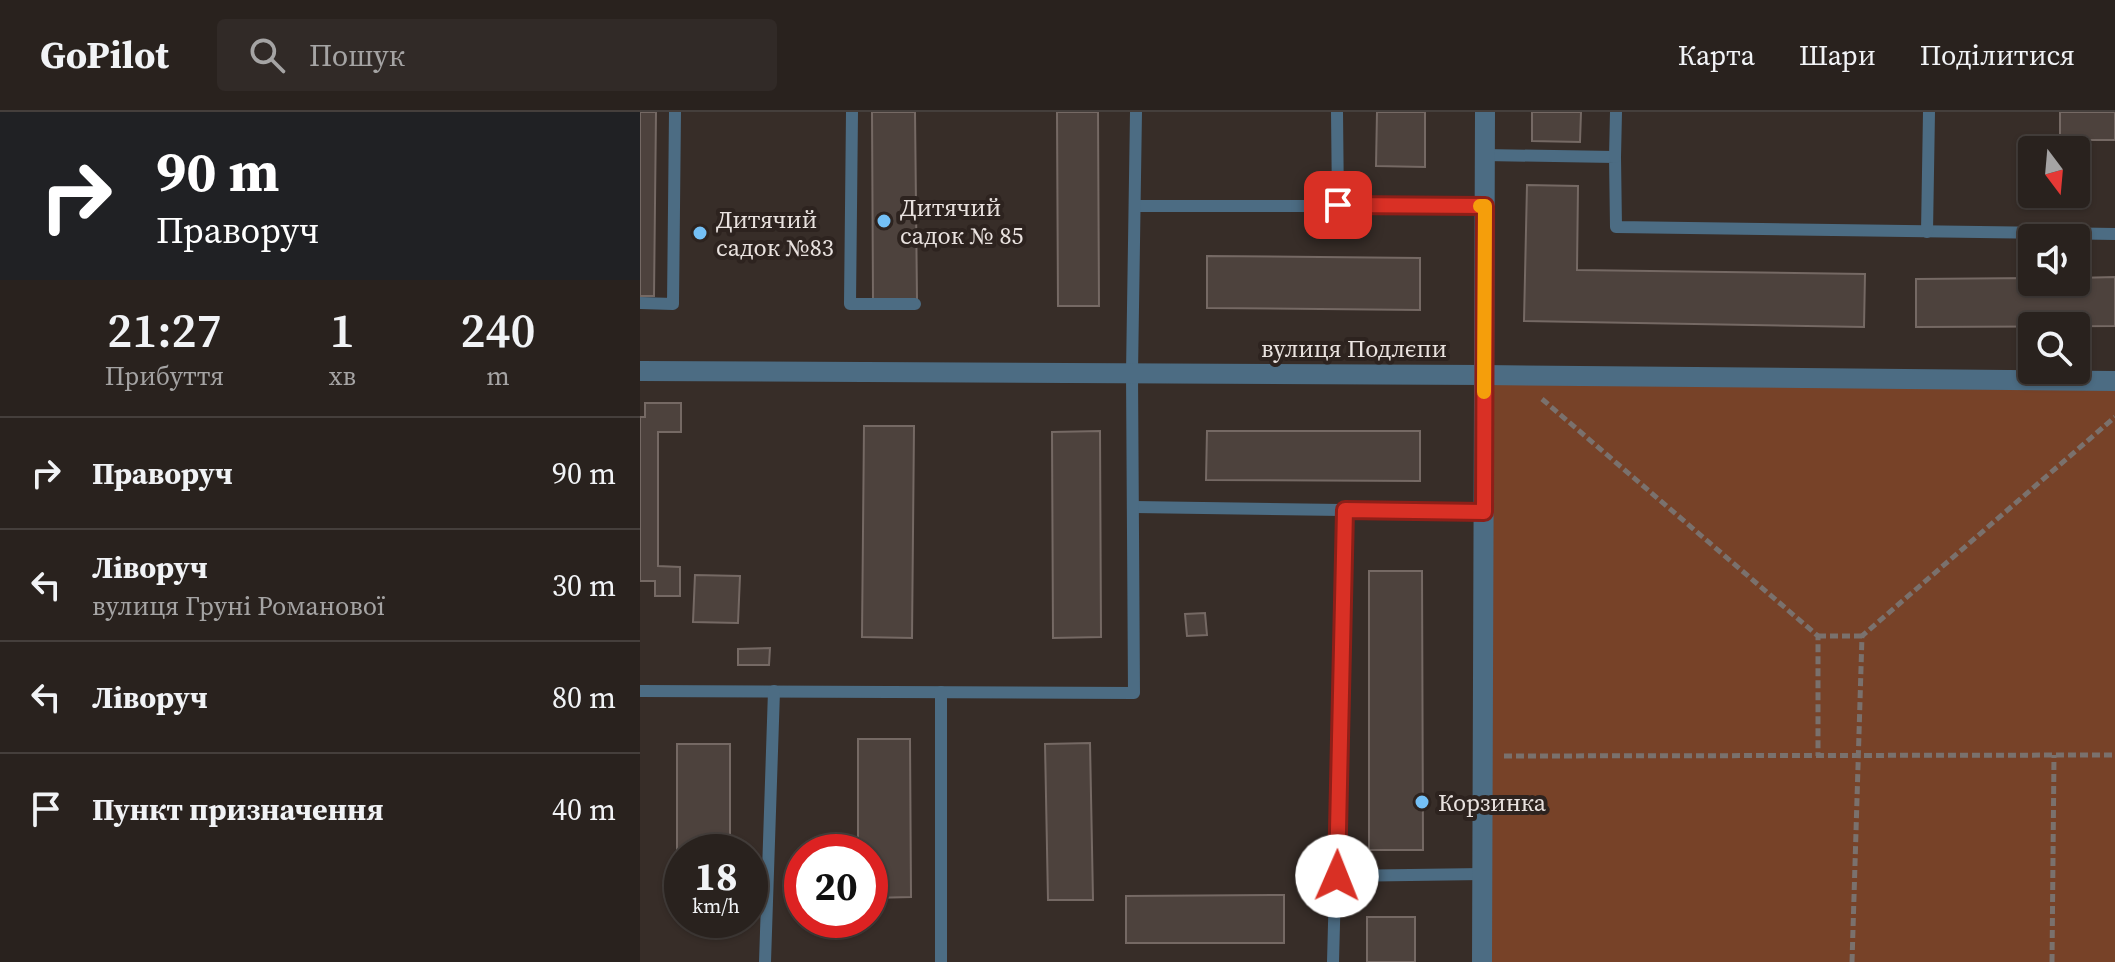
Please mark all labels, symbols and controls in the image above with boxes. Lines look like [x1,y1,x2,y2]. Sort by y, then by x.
search box [217,19,777,91]
text: GoPilot [40,29,169,81]
icon: search [245,33,289,77]
text: Пошук [309,35,405,76]
text: Карта [1678,36,1755,74]
text: Шари [1799,36,1876,74]
text: Поділитися [1920,36,2075,74]
text: 90 m [156,133,279,210]
north arrow [2018,136,2090,208]
map controls [2018,136,2090,384]
icon: right [24,144,128,248]
pin [1304,171,1372,239]
icon: arrive [1316,183,1360,227]
place label: Дитячий садок № 85 [900,191,1023,252]
place label: Дитячий садок №83 [716,203,834,264]
text: Праворуч [156,206,319,255]
marker: Дитячий садок № 85 [875,212,893,230]
marker: Дитячий садок №83 [691,224,709,242]
button: sound [2018,224,2090,296]
text: 21:27 [107,297,221,363]
text: 1 [330,297,355,363]
text: 240 [460,297,535,363]
button: search [2018,312,2090,384]
street label: вулиця Подлєпи [1261,332,1447,365]
text: Прибуття [105,358,224,394]
text: хв [329,358,356,394]
text: m [486,358,510,394]
icon: right [24,451,68,495]
text: Праворуч [92,453,233,494]
text: 90 m [552,453,616,494]
text: Ліворуч [92,547,208,588]
icon: left [24,563,68,607]
text: 30 m [552,565,616,606]
text: вулиця Груні Романової [92,588,385,624]
icon: left [24,675,68,719]
text: Ліворуч [92,677,208,718]
text: 80 m [552,677,616,718]
place label: Корзинка [1438,786,1547,819]
icon: arrive [24,787,68,831]
text: Пункт призначення [92,789,384,830]
text: 40 m [552,789,616,830]
marker: Корзинка [1413,793,1431,811]
speed limit sign: 20 [784,834,888,938]
position arrow [1295,834,1379,918]
text: 18 [694,849,738,903]
text: km/h [692,892,740,920]

